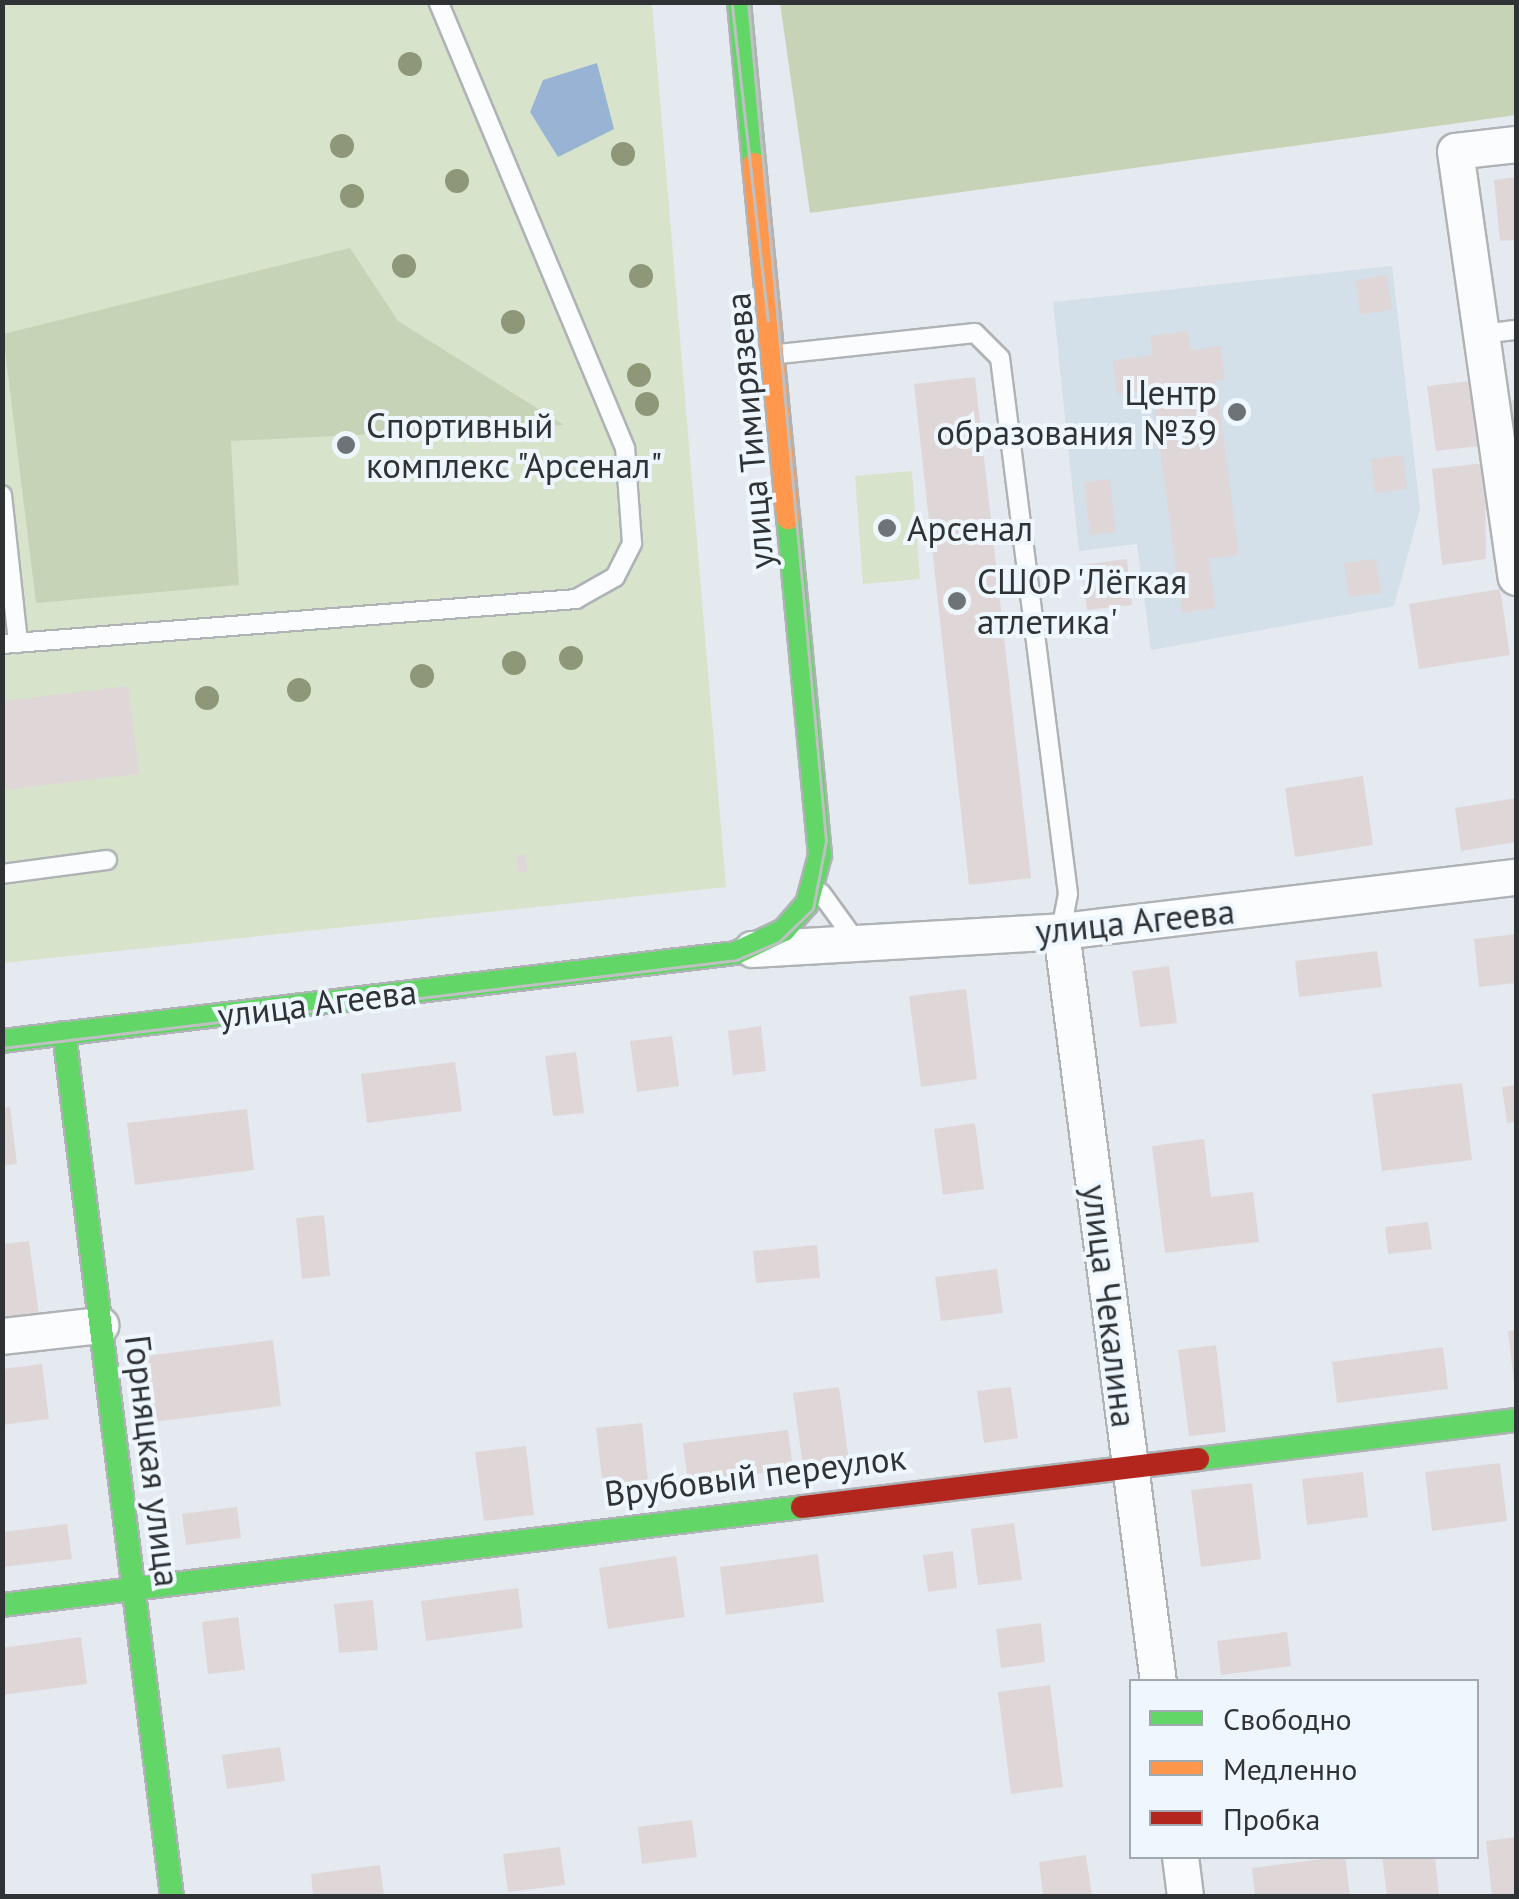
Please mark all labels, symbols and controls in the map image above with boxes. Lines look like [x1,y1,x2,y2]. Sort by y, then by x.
street label: улица Тимирязева [716,291,782,571]
place label: Центр образования №39 [936,371,1217,453]
marker: Центр образования №39 [1226,401,1248,423]
place label: Спортивный комплекс "Арсенал" [366,404,664,486]
marker: Спортивный комплекс "Арсенал" [335,434,357,456]
place label: Арсенал [907,507,1033,549]
marker: Арсенал [876,517,898,539]
place label: СШОР 'Лёгкая атлетика' [977,560,1191,642]
marker: СШОР 'Лёгкая атлетика' [946,590,968,612]
street label: улица Агеева [1033,890,1237,952]
street label: улица Агеева [215,970,419,1036]
street label: улица Чекалина [1074,1182,1146,1430]
street label: Горняцкая улица [117,1333,189,1589]
street label: Врубовый переулок [602,1436,908,1514]
legend [1129,1679,1479,1859]
text: Свободно [1223,1699,1352,1738]
text: Медленно [1223,1749,1357,1788]
text: Пробка [1223,1799,1320,1838]

